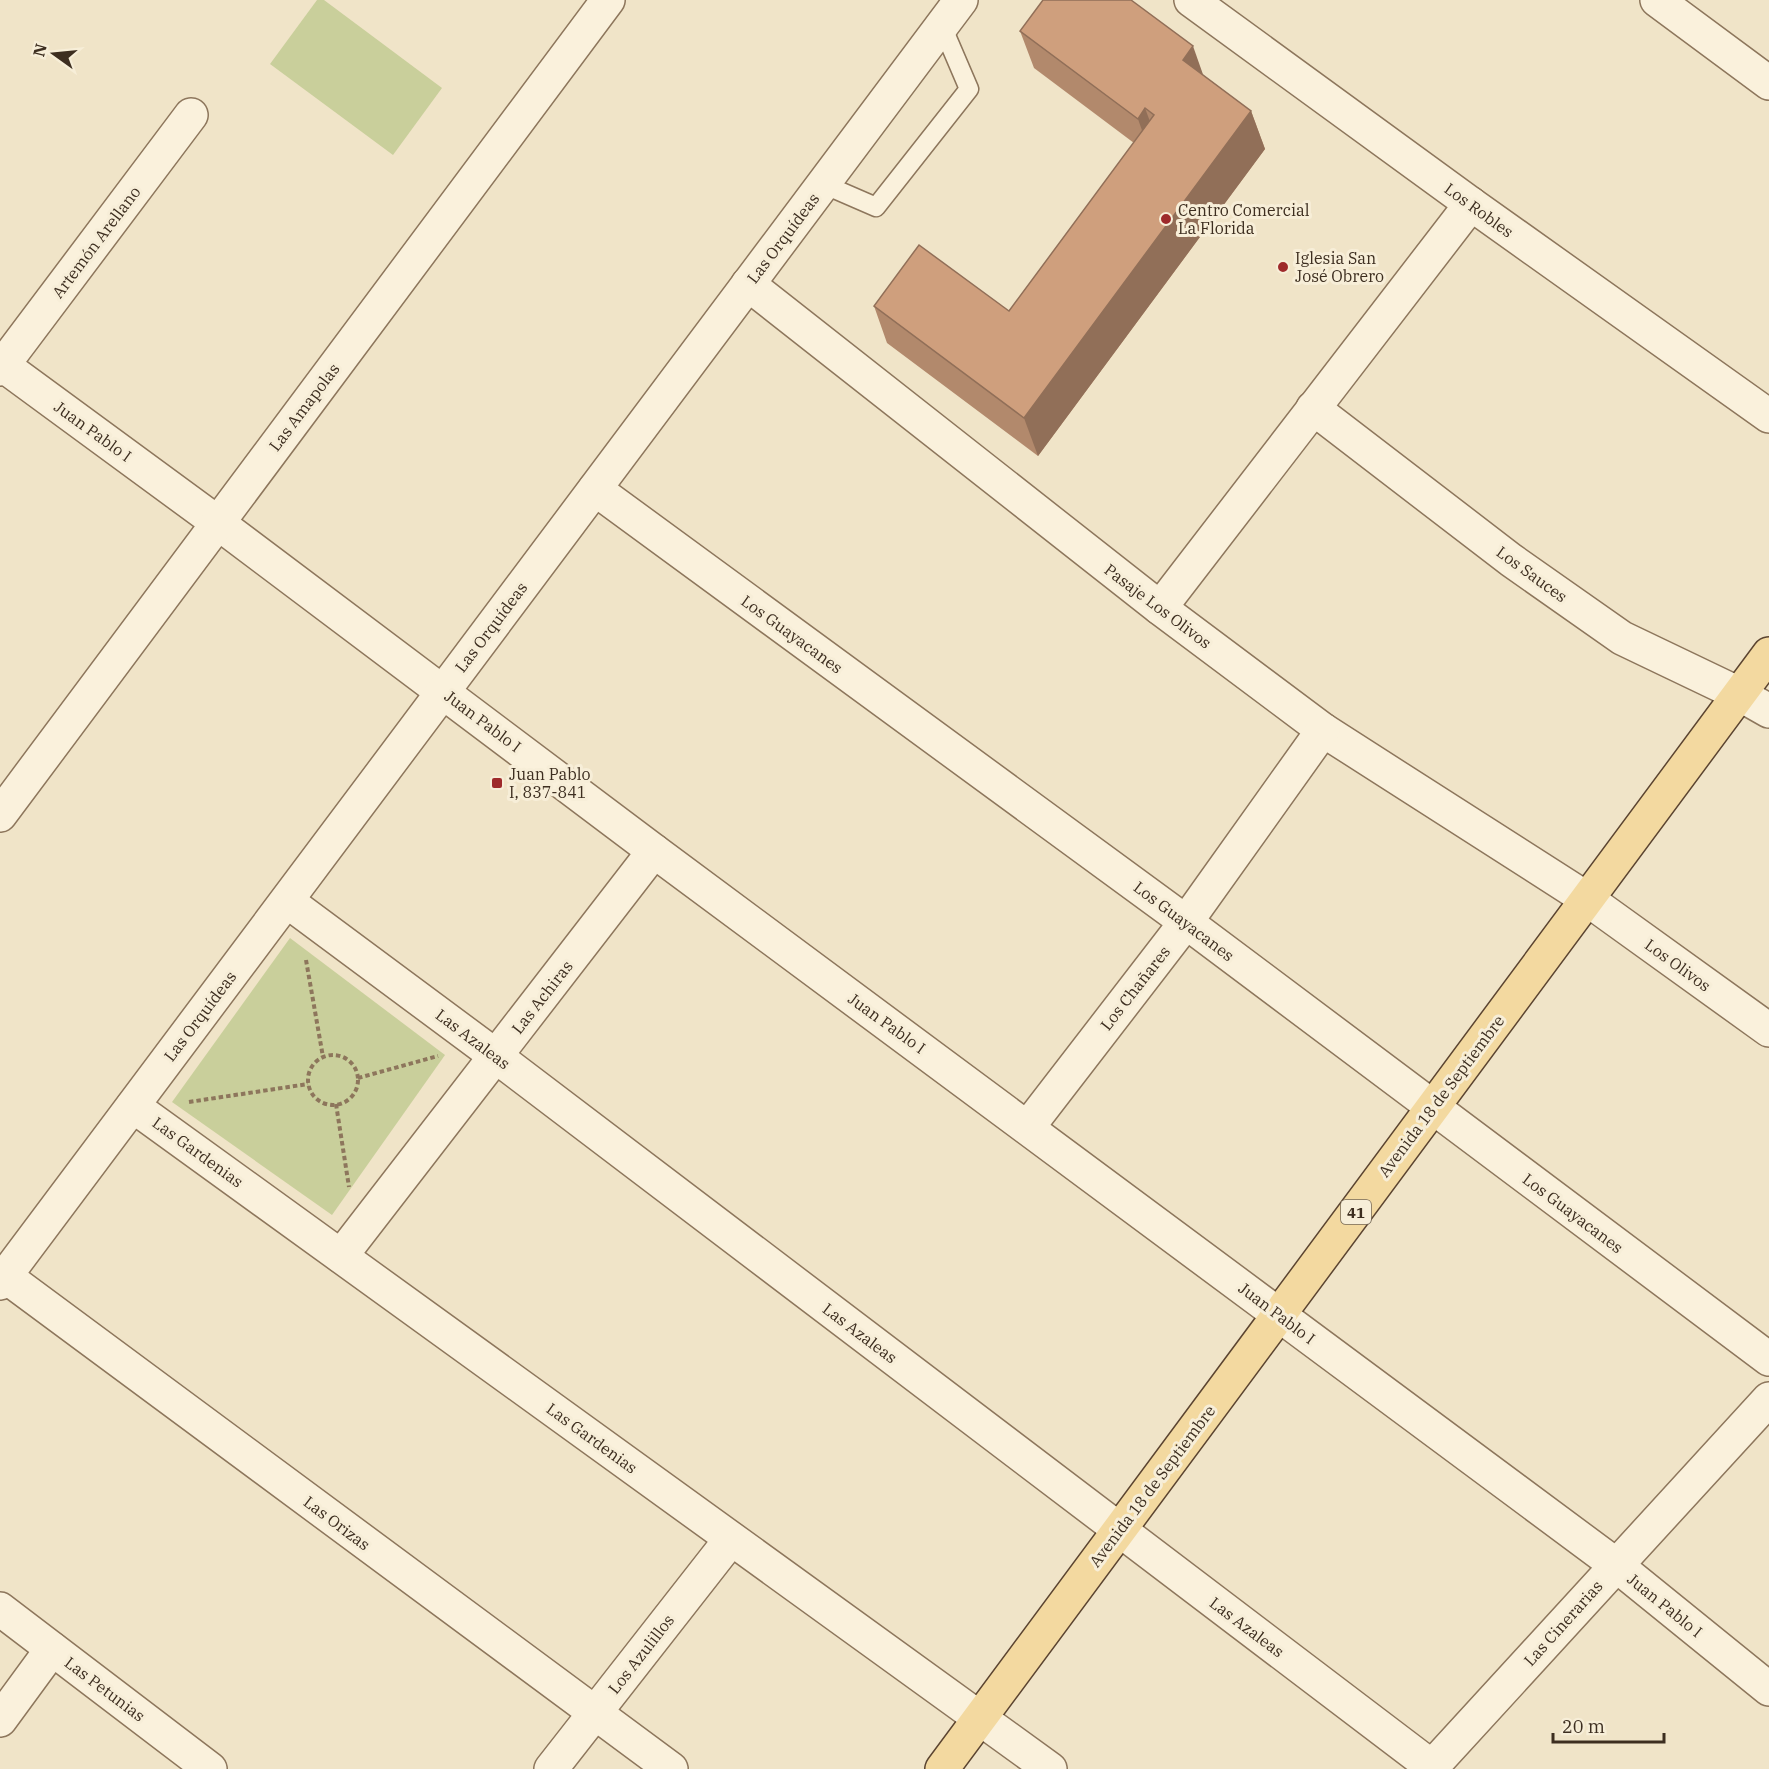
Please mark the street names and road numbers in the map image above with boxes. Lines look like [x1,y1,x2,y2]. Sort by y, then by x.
street label: Los Robles [1441,178,1517,242]
street label: Artemón Arellano [47,182,145,302]
street label: Las Orquídeas [743,189,823,287]
street label: Las Amapolas [264,359,344,455]
street label: Juan Pablo I [50,396,136,466]
street label: Los Sauces [1493,542,1571,606]
street label: Pasaje Los Olivos [1101,559,1215,653]
street label: Las Orquídeas [451,578,531,676]
street label: Los Guayacanes [737,590,847,678]
street label: Juan Pablo I [441,686,525,756]
street label: Los Guayacanes [1130,877,1238,965]
street label: Los Olivos [1641,934,1715,996]
street label: Los Chañares [1096,942,1174,1034]
street label: Las Achiras [507,956,577,1038]
street label: Las Orquídeas [160,967,240,1065]
street label: Juan Pablo I [844,988,930,1058]
street label: Las Azaleas [432,1005,514,1073]
street label: Avenida 18 de Septiembre [1374,1011,1508,1181]
street label: Las Gardenias [149,1112,247,1192]
street label: Los Guayacanes [1519,1169,1627,1257]
road number: 41 [1341,1200,1371,1224]
street label: Juan Pablo I [1235,1278,1319,1348]
street label: Las Azaleas [819,1299,901,1367]
street label: Las Gardenias [543,1398,641,1478]
street label: Avenida 18 de Septiembre [1085,1401,1219,1571]
street label: Las Orizas [300,1492,374,1554]
street label: Juan Pablo I [1623,1569,1707,1641]
street label: Las Cinerarias [1519,1576,1607,1670]
street label: Las Azaleas [1206,1593,1288,1661]
street label: Los Azulillos [604,1610,678,1698]
street label: Las Petunias [61,1652,149,1726]

